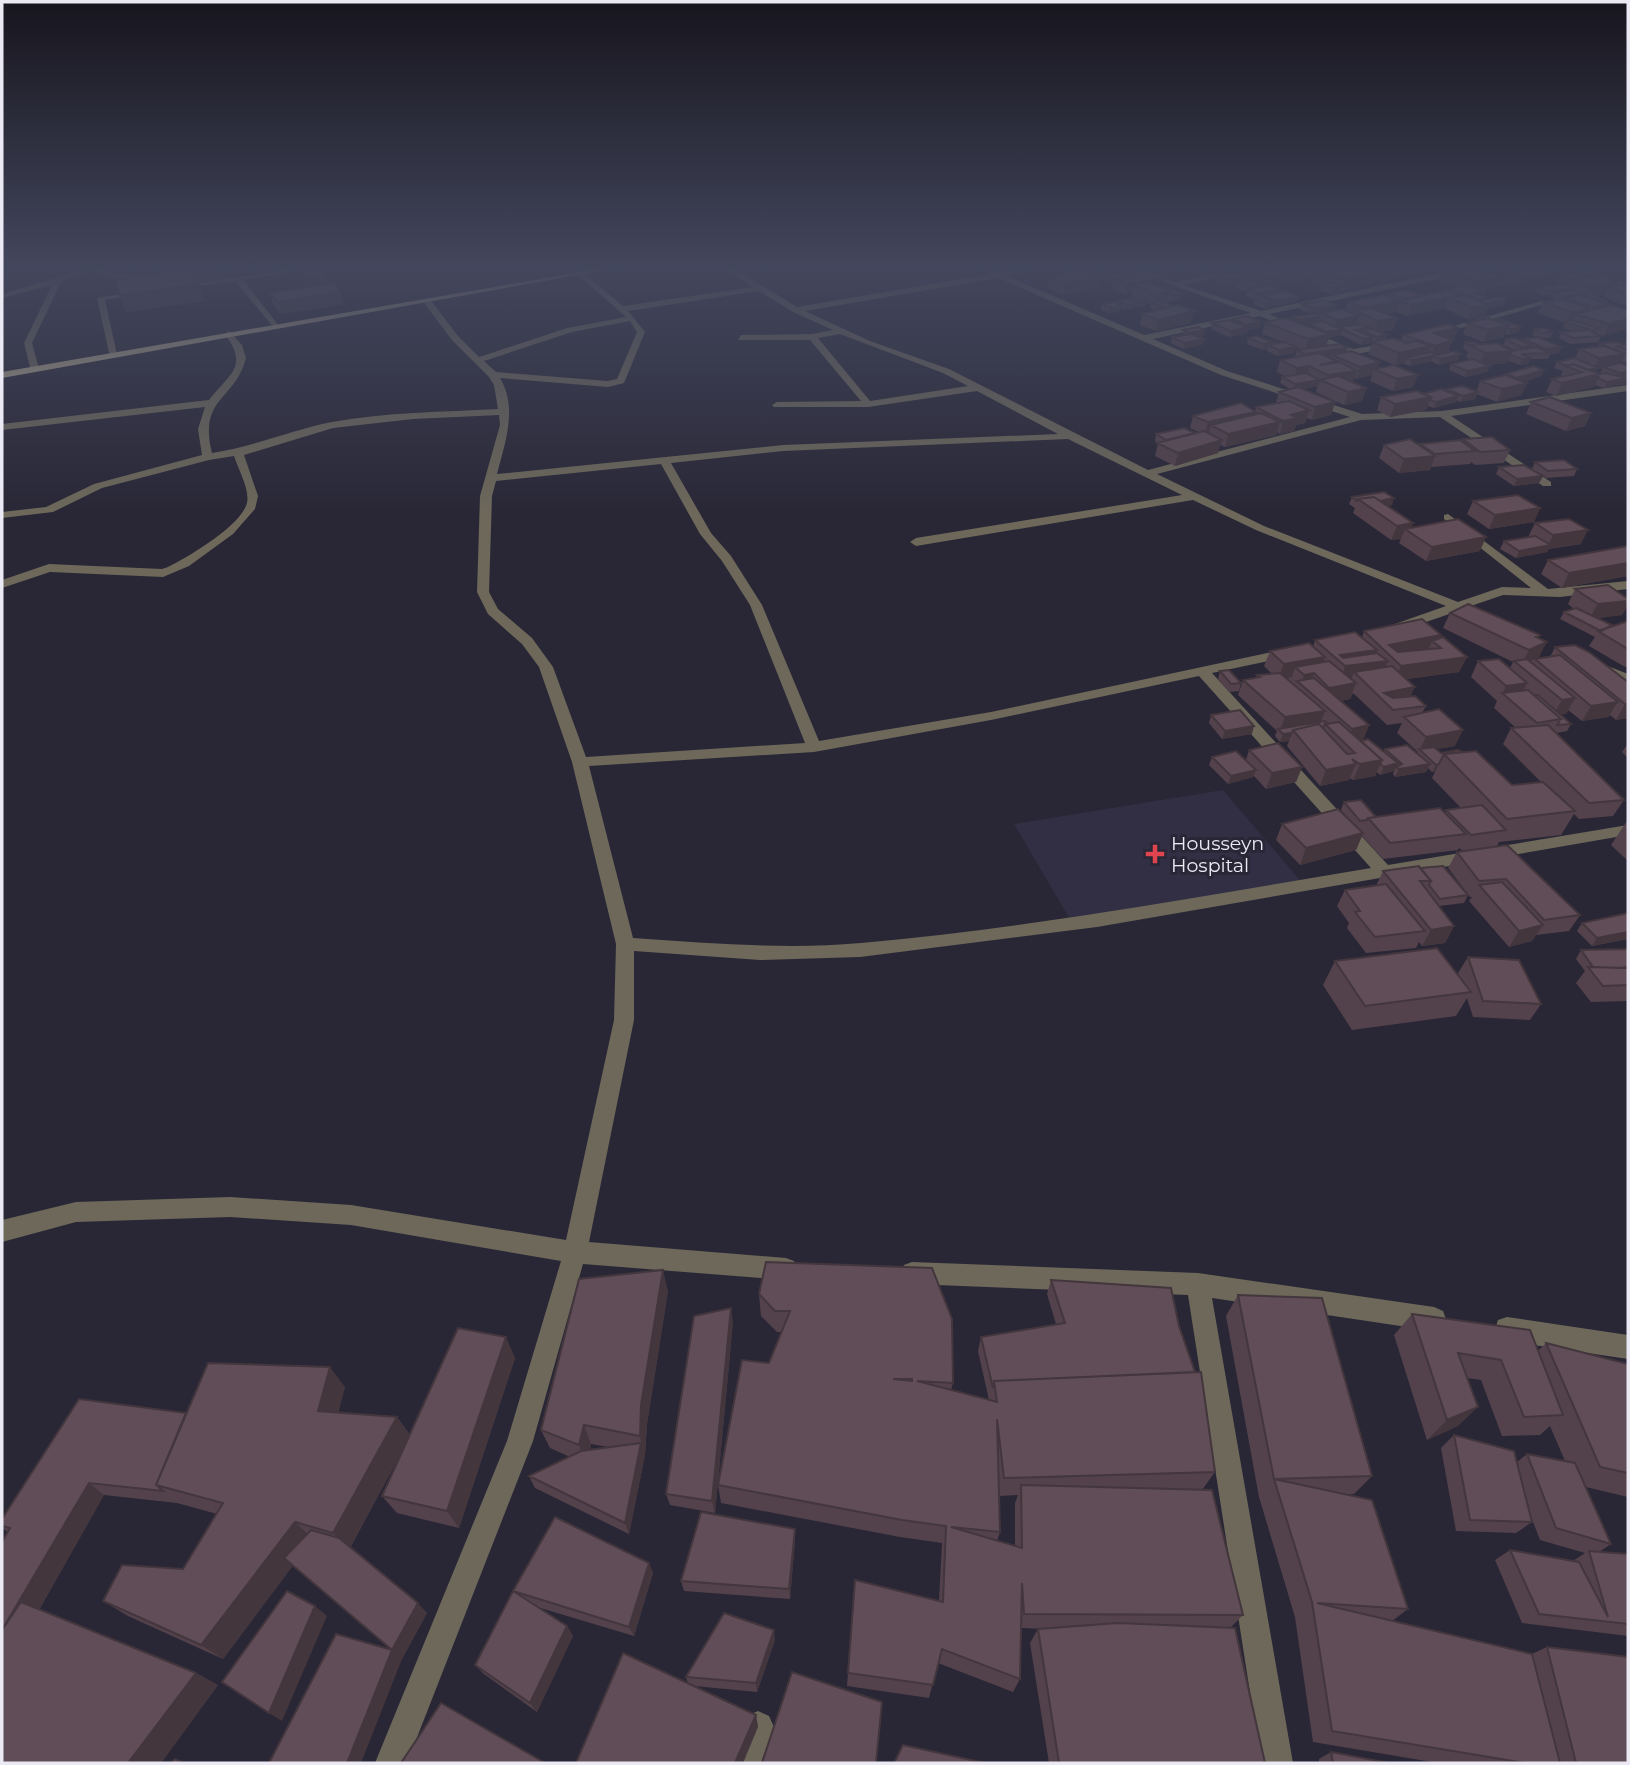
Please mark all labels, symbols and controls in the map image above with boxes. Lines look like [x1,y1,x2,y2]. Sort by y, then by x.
place label: Housseyn Hospital [1171,832,1264,877]
marker: Housseyn Hospital [1145,844,1165,864]

